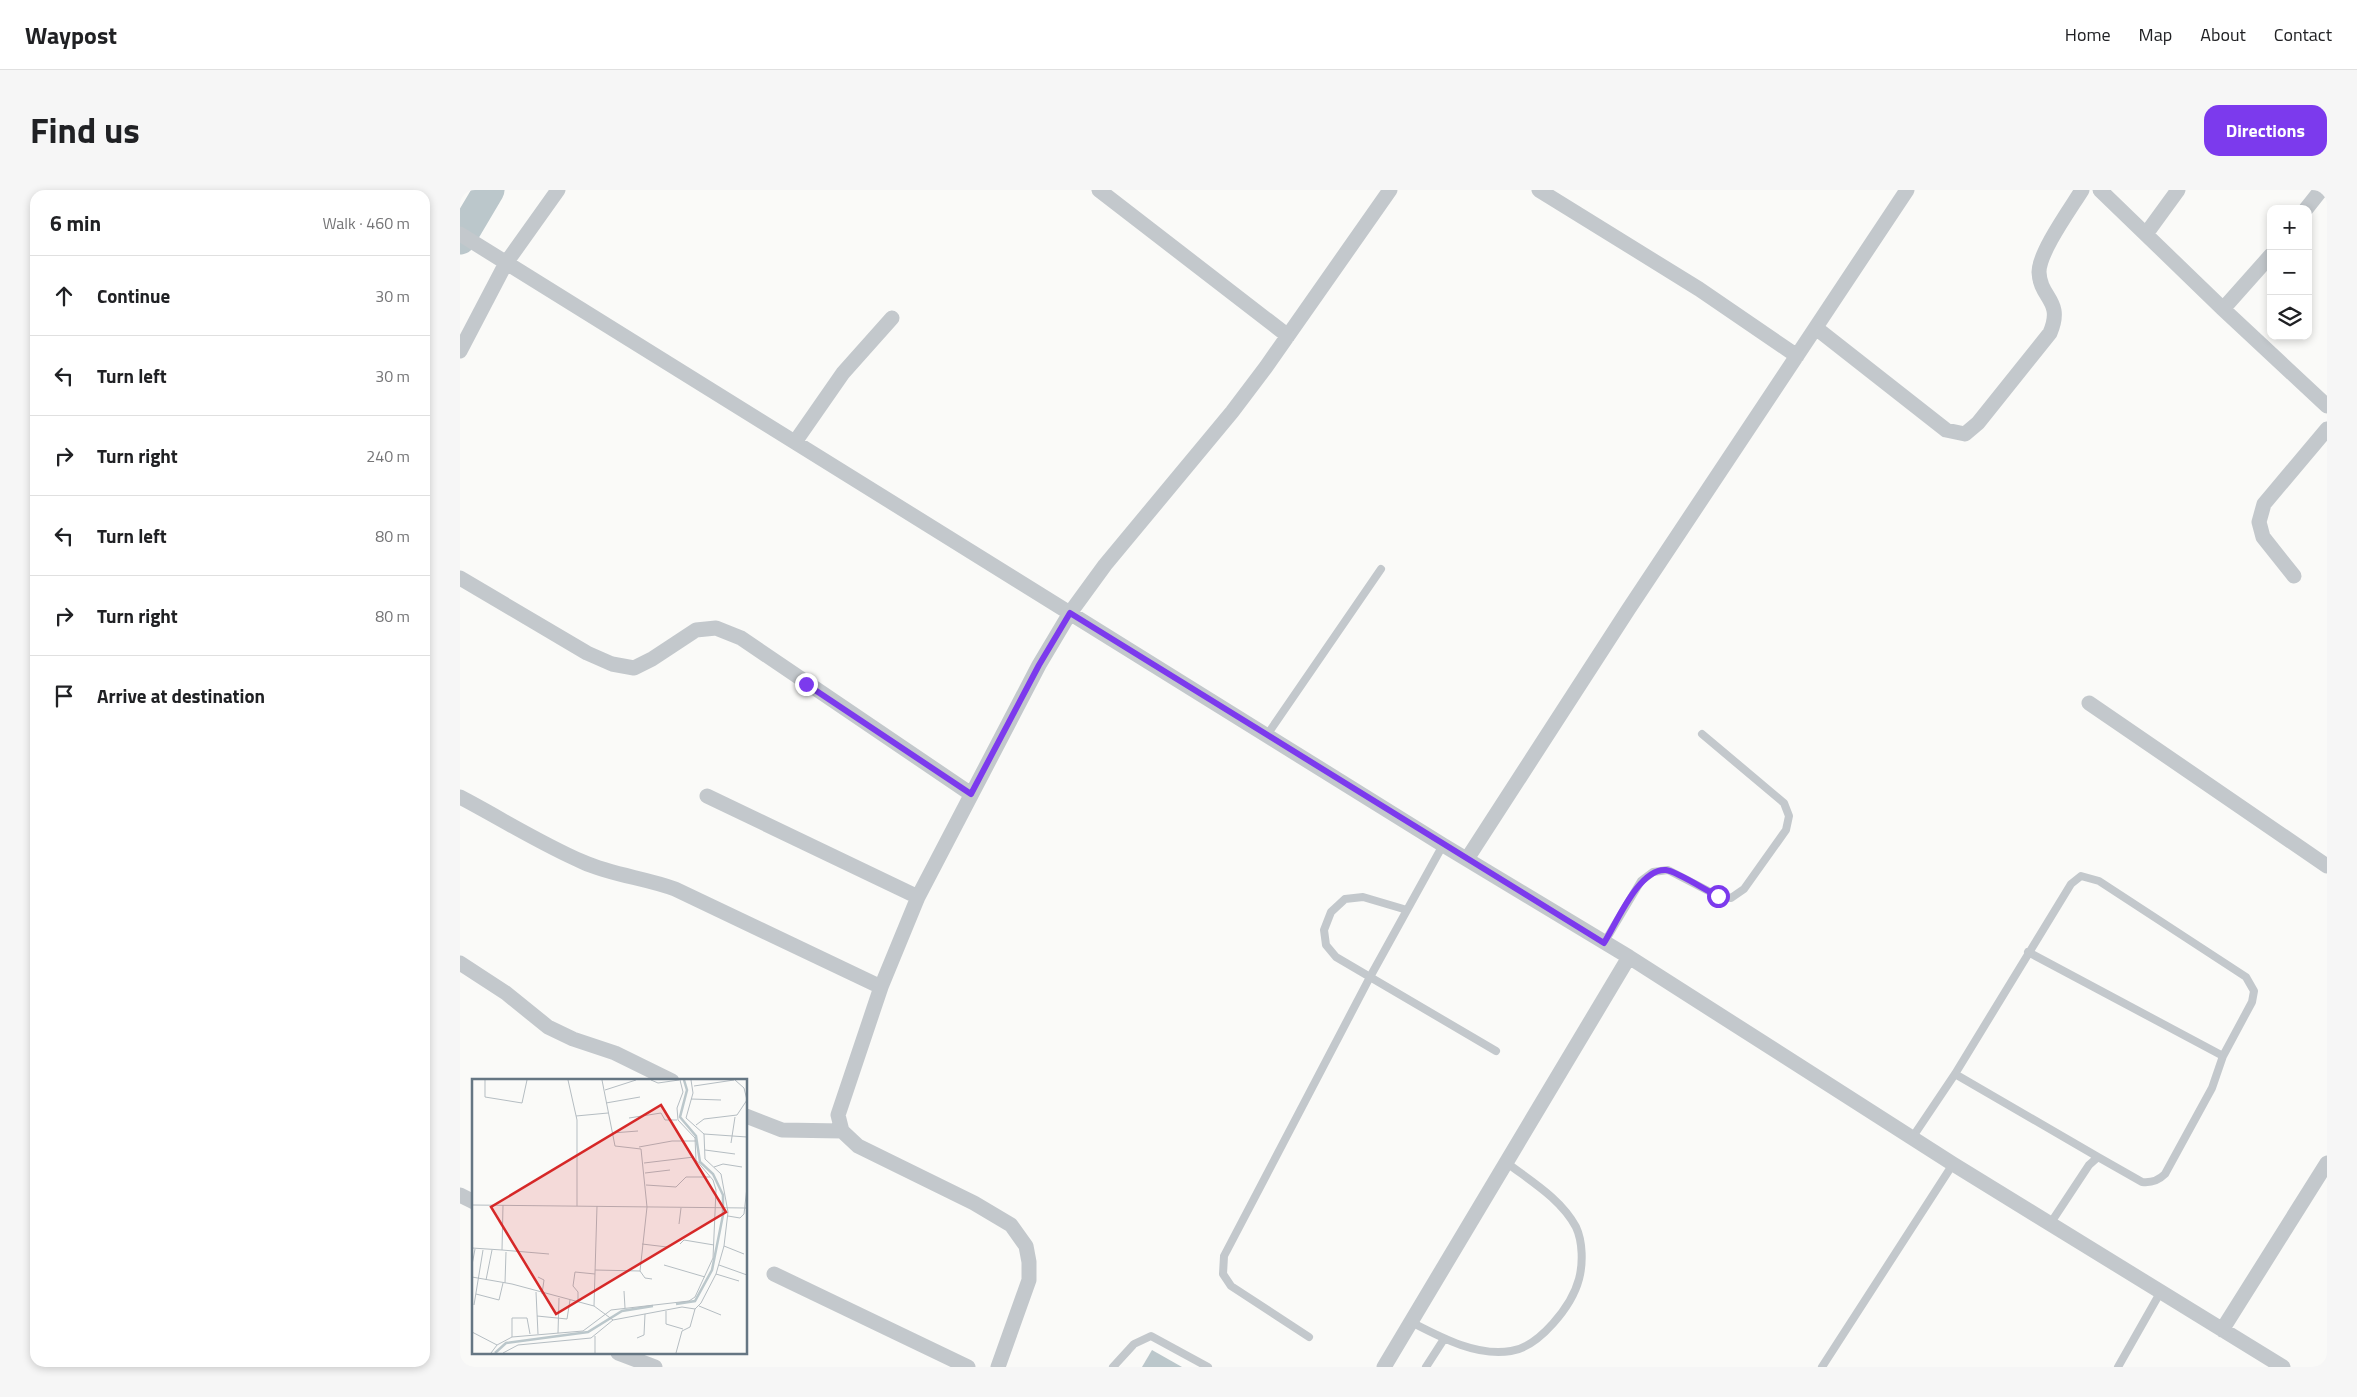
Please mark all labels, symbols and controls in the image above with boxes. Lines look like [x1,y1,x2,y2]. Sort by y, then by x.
text: Waypost [25,17,117,53]
text: Home [2065,21,2111,48]
text: Map [2139,21,2172,48]
text: About [2200,21,2246,48]
text: Contact [2274,21,2332,48]
text: Find us [30,103,140,157]
button: Directions [2204,105,2327,156]
map controls [2267,205,2312,340]
button: + [2267,205,2312,250]
text: 6 min [50,207,101,239]
text: Walk · 460 m [322,211,410,235]
button: − [2267,250,2312,295]
text: Continue [97,281,170,310]
icon: ahead [50,282,78,310]
text: 30 m [375,284,410,308]
button: layers [2267,295,2312,340]
text: Turn left [97,361,167,390]
icon: left [50,362,78,390]
text: 30 m [375,364,410,388]
text: Turn right [97,441,178,470]
icon: right [50,442,78,470]
text: 240 m [366,444,410,468]
text: Turn left [97,521,167,550]
icon: left [50,522,78,550]
text: 80 m [375,524,410,548]
text: Turn right [97,601,178,630]
icon: right [50,602,78,630]
text: 80 m [375,604,410,628]
route end [795,673,818,696]
text: Arrive at destination [97,681,265,710]
icon: arrive [50,682,78,710]
route start [1707,885,1730,908]
inset map [472,1079,748,1354]

